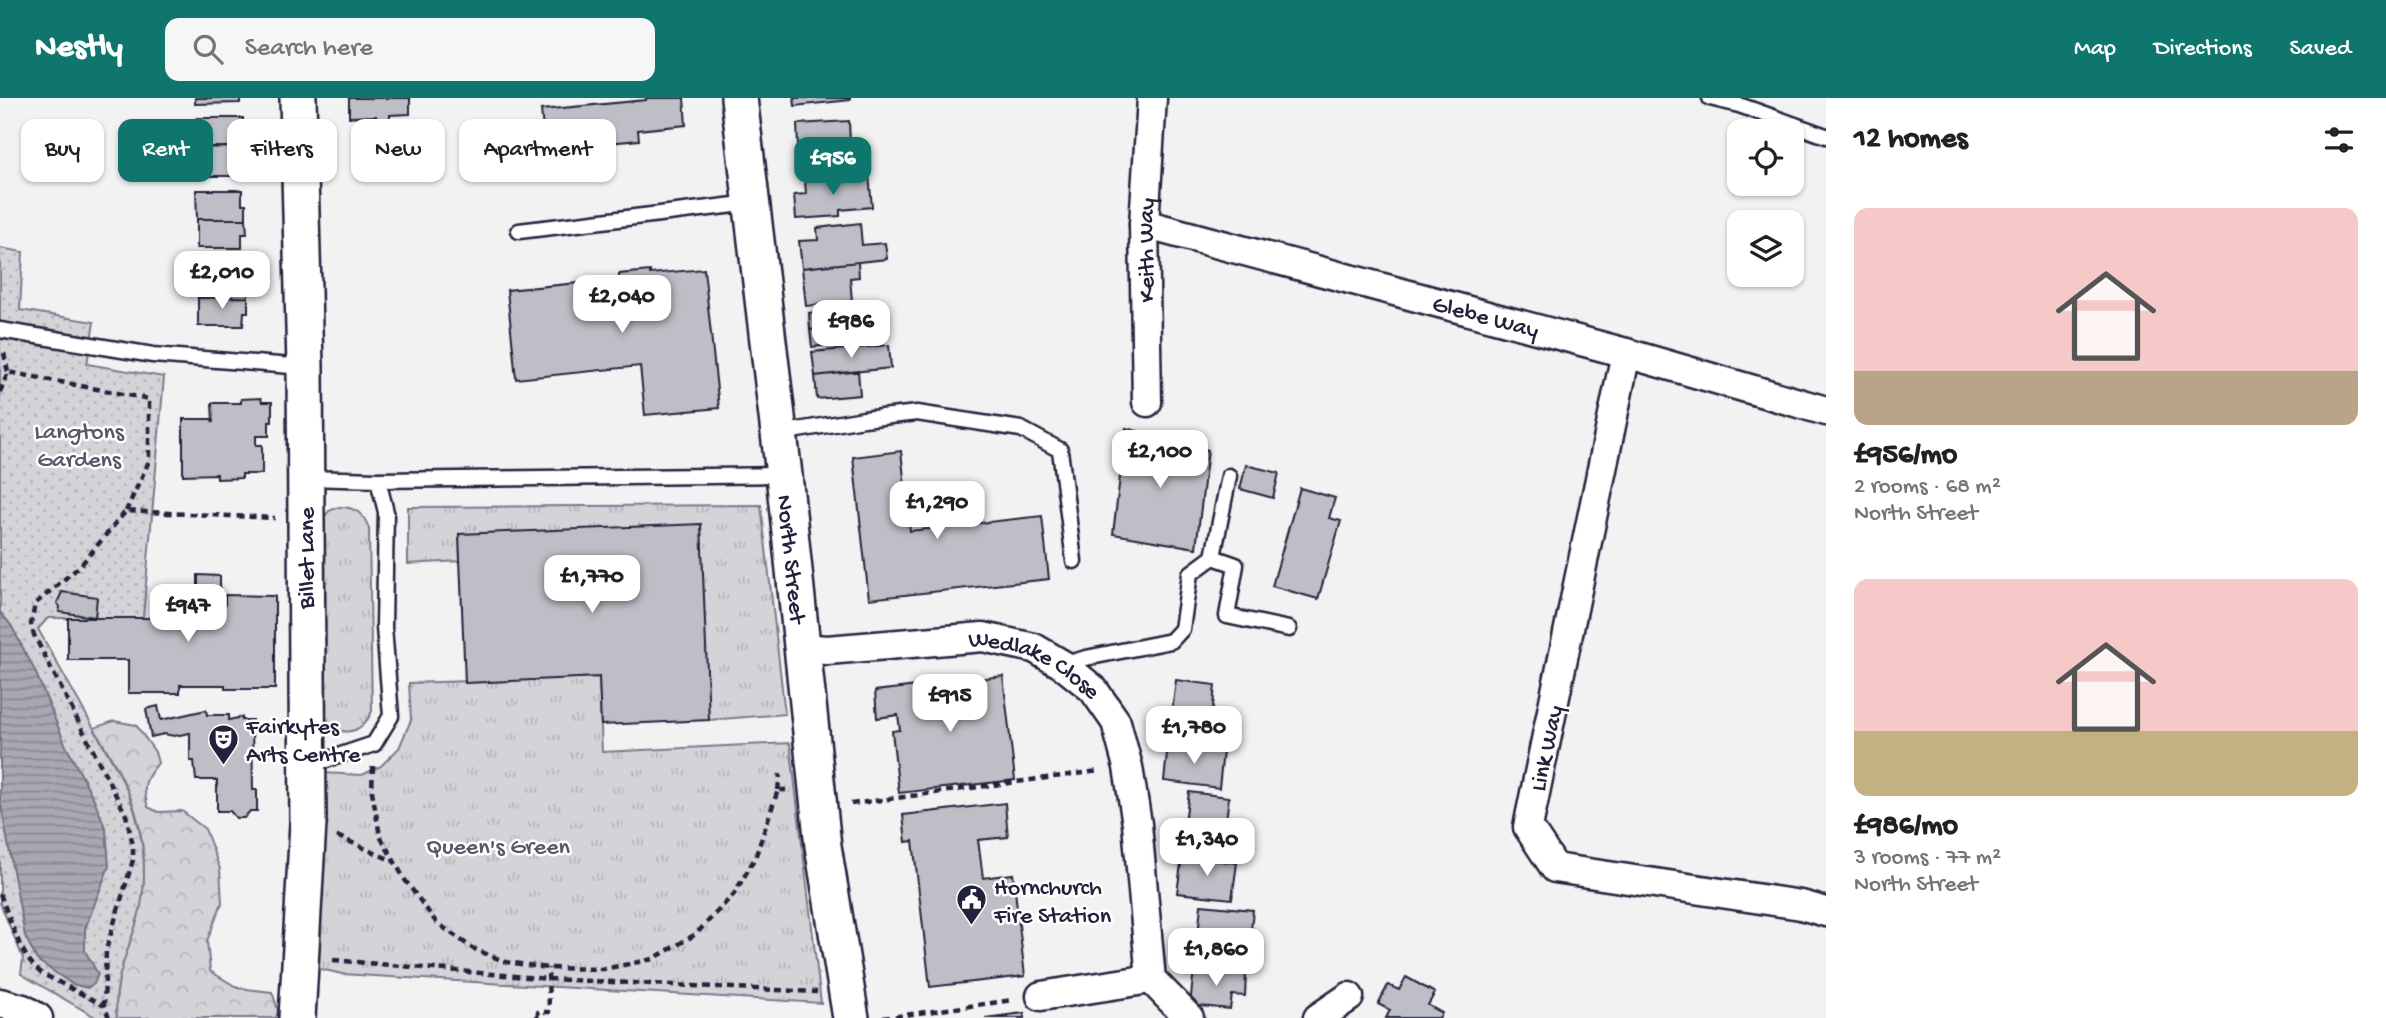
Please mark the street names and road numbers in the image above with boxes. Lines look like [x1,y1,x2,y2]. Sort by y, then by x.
street label: Keith Way [1133,197,1164,303]
street label: Glebe Way [1429,291,1542,347]
street label: North Street [768,494,811,627]
street label: Billet Lane [294,506,323,610]
street label: Wedlake Close [967,626,1107,706]
street label: Link Way [1525,703,1572,794]

